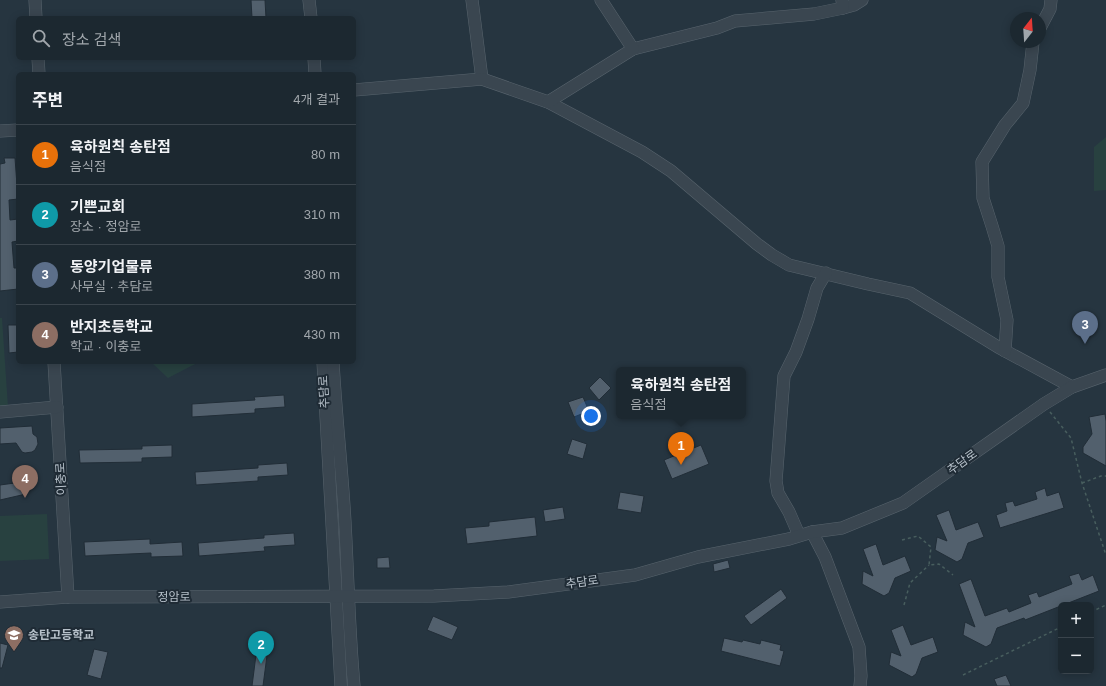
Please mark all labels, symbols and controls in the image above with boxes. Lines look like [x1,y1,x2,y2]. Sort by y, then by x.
north arrow [1010,12,1046,48]
search box [16,16,356,60]
icon: search [30,27,52,49]
text: 장소 검색 [62,31,121,48]
text: 주변 [32,91,63,110]
text: 4개 결과 [293,92,340,107]
text: 육하원칙 송탄점 [70,138,171,155]
text: 1 [41,147,49,162]
text: 80 m [311,147,340,162]
text: 음식점 [70,159,106,174]
text: 기쁜교회 [70,198,125,215]
text: 2 [41,207,49,222]
text: 310 m [304,207,340,222]
text: 장소 · 정암로 [70,219,141,234]
text: 동양기업물류 [70,258,153,275]
text: 3 [41,267,49,282]
text: 380 m [304,267,340,282]
text: 사무실 · 추담로 [70,279,153,294]
pin: 3 [1072,311,1098,344]
text: 반지초등학교 [70,318,153,335]
text: 4 [41,327,49,342]
text: 430 m [304,327,340,342]
text: 학교 · 이충로 [70,339,141,354]
popup [616,367,746,419]
street label: 추담로 [316,375,332,409]
text: 육하원칙 송탄점 [631,376,731,393]
text: 음식점 [631,397,667,412]
your location [581,406,601,426]
pin: 1 [668,432,694,465]
street label: 추담로 [944,447,980,477]
street label: 이충로 [53,462,69,496]
pin: 4 [12,465,38,498]
street label: 추담로 [565,573,599,591]
street label: 정암로 [157,590,191,604]
map controls [1058,602,1094,674]
button: + [1058,602,1094,638]
school or university icon: 송탄고등학교 [3,624,25,652]
place label: 송탄고등학교 [28,628,94,642]
pin: 2 [248,631,274,664]
button: − [1058,638,1094,674]

